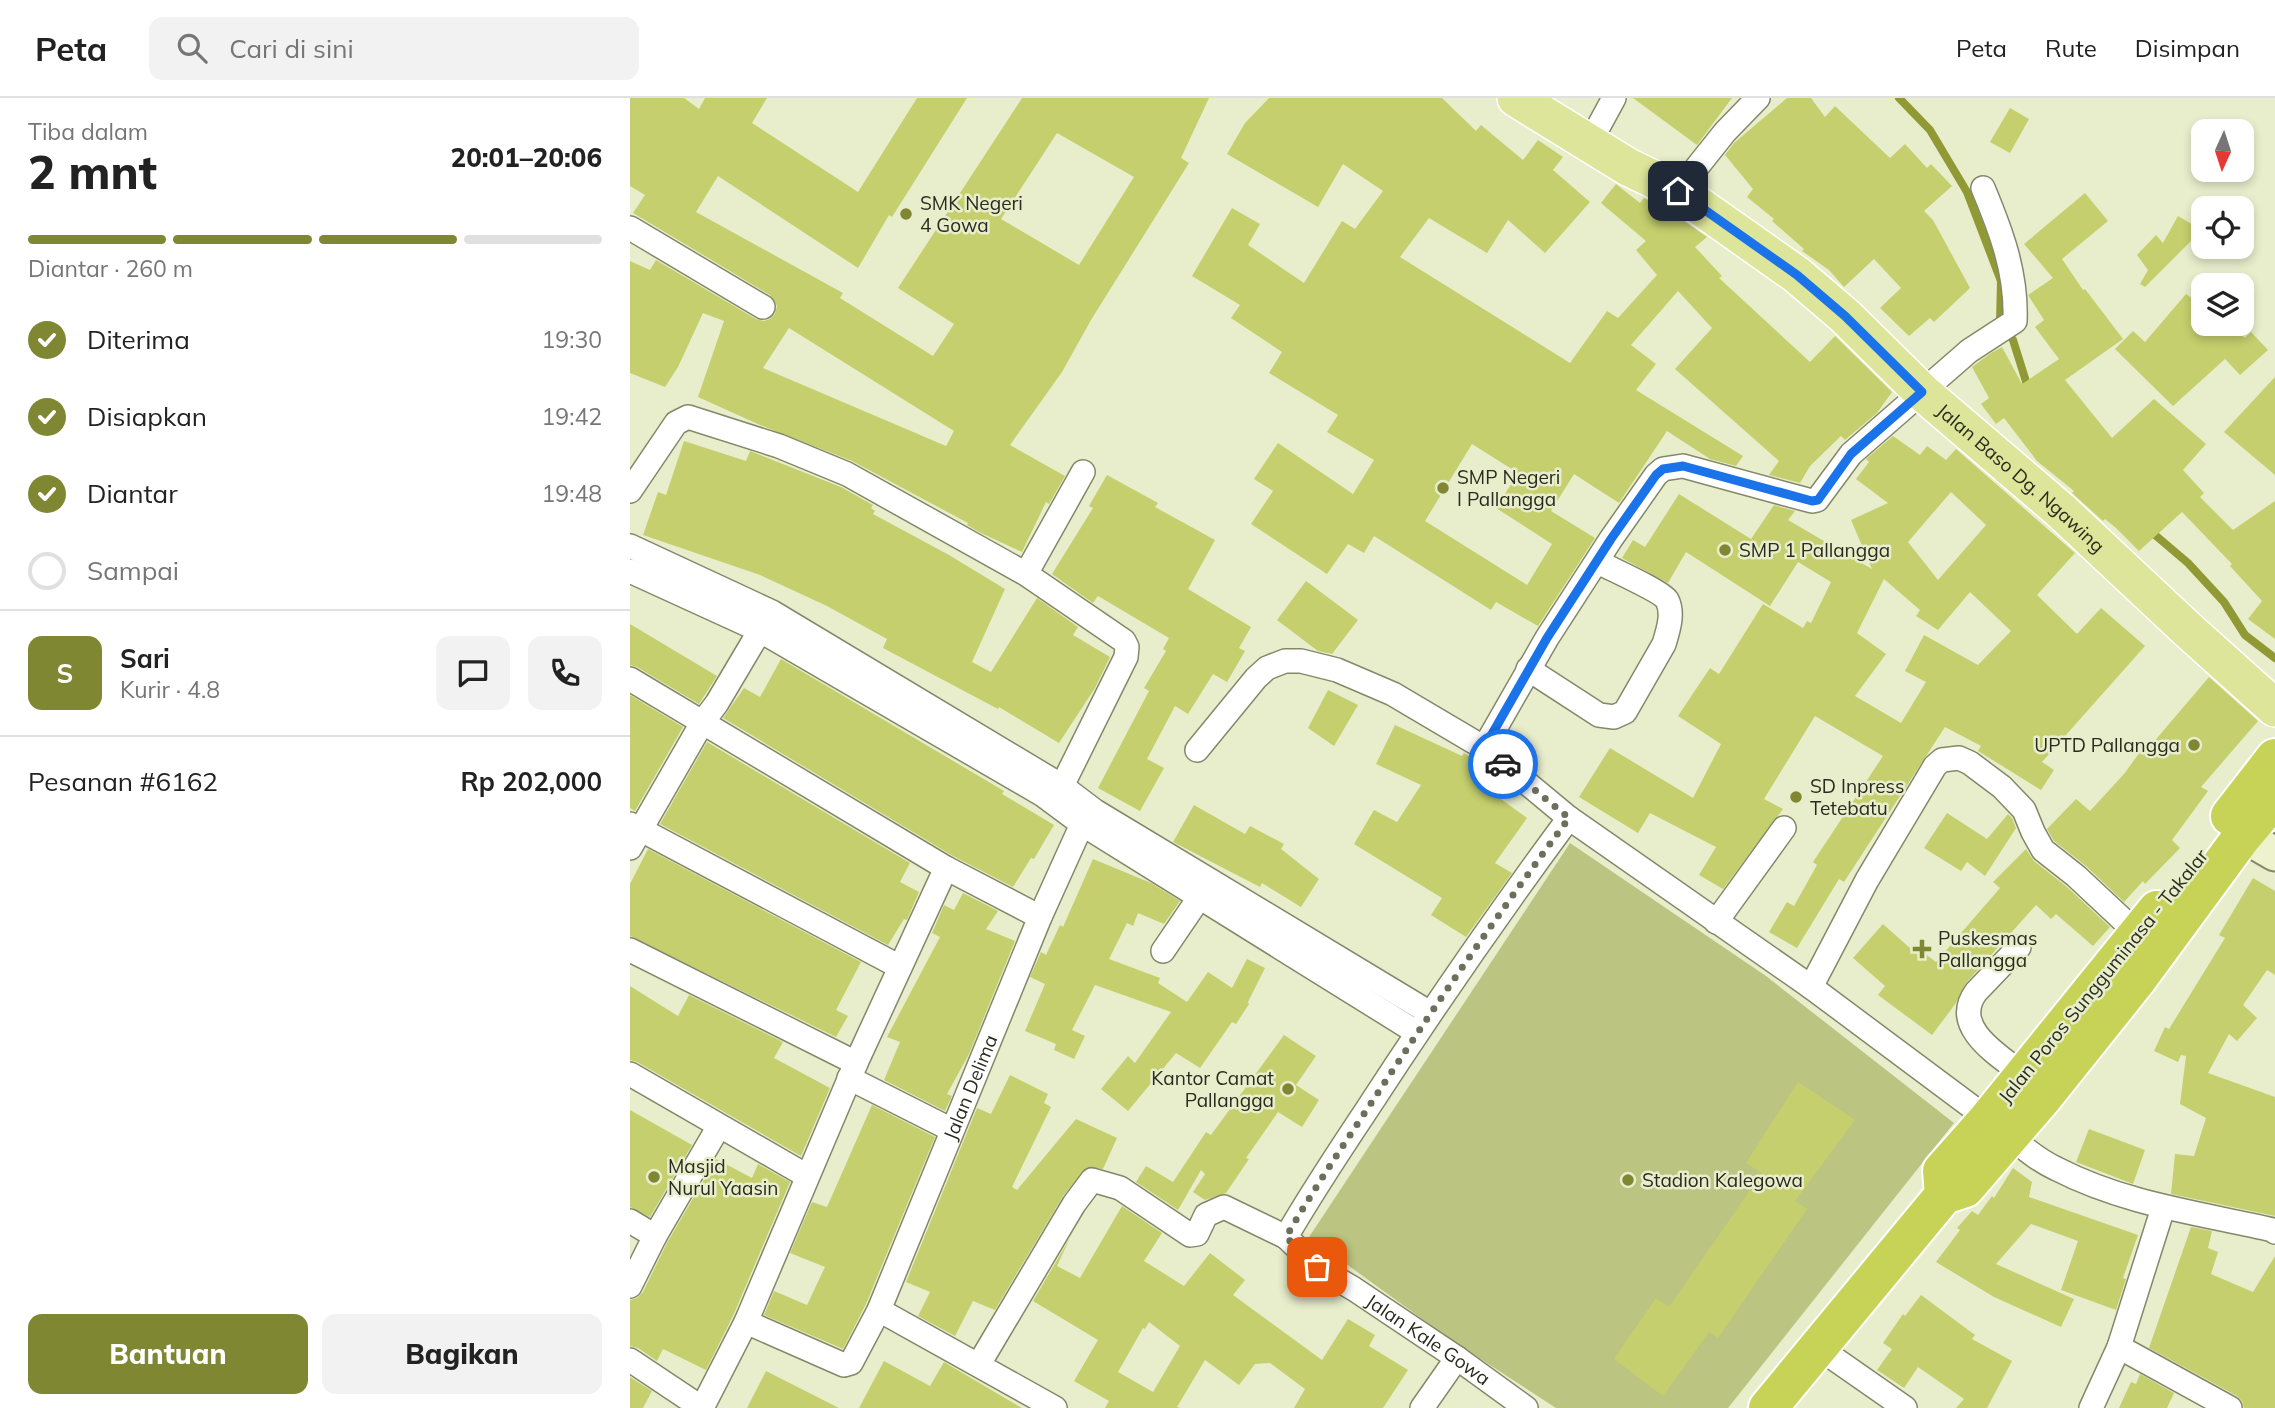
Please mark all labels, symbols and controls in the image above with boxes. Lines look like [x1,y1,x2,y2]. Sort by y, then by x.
search box [149,17,639,80]
text: Peta [35,28,107,69]
icon: search [173,29,211,67]
text: Cari di sini [229,32,354,65]
text: Peta [1956,33,2007,63]
text: Rute [2045,33,2097,63]
text: Disimpan [2135,33,2240,63]
text: Tiba dalam [28,117,148,146]
north arrow [2191,119,2254,182]
map controls [2191,119,2254,336]
text: 20:01–20:06 [451,141,602,174]
text: 2 mnt [28,143,157,201]
pin [1648,161,1708,221]
icon: home [1659,172,1697,210]
place label: SMK Negeri 4 Gowa [920,191,1023,237]
button: locate [2191,196,2254,259]
marker: SMK Negeri 4 Gowa [898,206,914,222]
text: Diantar · 260 m [28,254,193,283]
button: layers [2191,273,2254,336]
icon: check [28,321,66,359]
text: Diterima [87,323,190,356]
text: 19:30 [542,325,602,354]
icon: check [28,398,66,436]
street label: Jalan Baso Dg. Ngawing [1932,398,2110,558]
text: Disiapkan [87,400,207,433]
text: 19:42 [542,402,602,431]
place label: SMP Negeri I Pallangga [1457,465,1560,511]
icon: check [28,475,66,513]
text: Diantar [87,477,178,510]
text: 19:48 [542,479,602,508]
marker: SMP Negeri I Pallangga [1435,480,1451,496]
place label: SMP 1 Pallangga [1739,538,1890,562]
marker: SMP 1 Pallangga [1717,542,1733,558]
text: Sampai [87,554,179,587]
button: chat [436,636,510,710]
button: phone [528,636,602,710]
text: Sari [120,642,170,675]
text: S [57,657,73,690]
text: Kurir · 4.8 [120,675,220,704]
courier [1468,729,1538,799]
place label: UPTD Pallangga [2034,733,2180,757]
marker: UPTD Pallangga [2186,737,2202,753]
icon: car [1484,745,1522,783]
text: Pesanan #6162 [28,765,218,798]
text: Rp 202,000 [460,765,602,798]
place label: SD Inpress Tetebatu [1810,774,1904,820]
marker: SD Inpress Tetebatu [1788,789,1804,805]
street label: Jalan Poros Sungguminasa - Takalar [1993,844,2213,1108]
place label: Puskesmas Pallangga [1938,926,2037,972]
marker: Puskesmas Pallangga [1912,939,1932,959]
street label: Jalan Delima [938,1031,1002,1143]
place label: Kantor Camat Pallangga [1151,1066,1274,1112]
marker: Kantor Camat Pallangga [1280,1081,1296,1097]
place label: Masjid Nurul Yaasin [668,1154,778,1200]
place label: Stadion Kalegowa [1642,1168,1803,1192]
marker: Masjid Nurul Yaasin [646,1169,662,1185]
marker: Stadion Kalegowa [1620,1172,1636,1188]
pin [1287,1237,1347,1297]
icon: bag [1298,1248,1336,1286]
street label: Jalan Kale Gowa [1362,1289,1495,1390]
button: Bantuan [28,1314,308,1394]
button: Bagikan [322,1314,602,1394]

